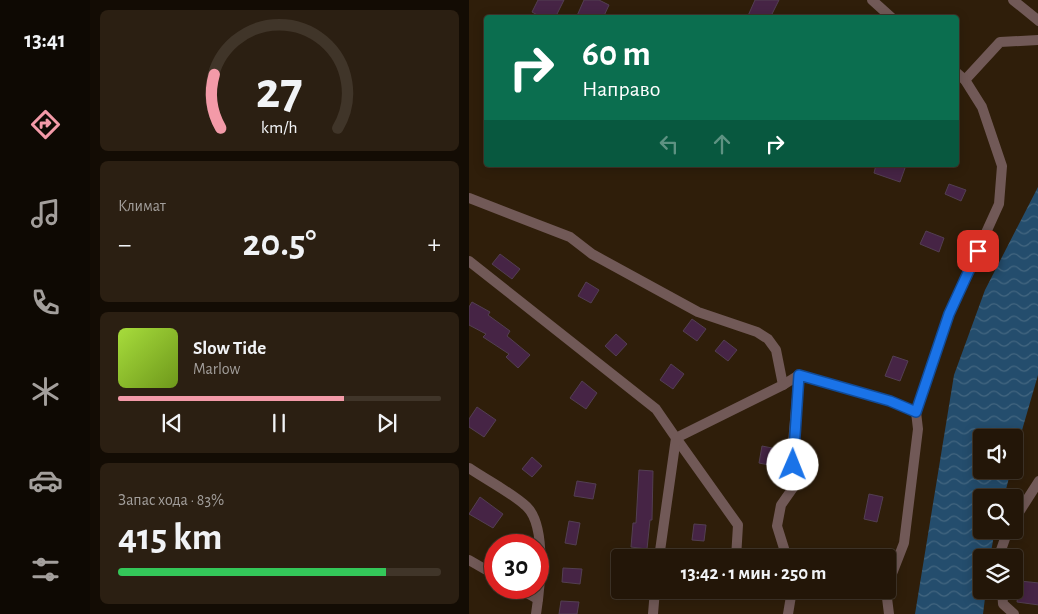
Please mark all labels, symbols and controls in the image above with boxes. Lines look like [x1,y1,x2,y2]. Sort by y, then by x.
text: 13:41 [24,29,66,51]
icon: right [499,35,564,100]
text: 60 m [582,37,651,72]
text: 27 [256,65,303,117]
text: Направо [582,78,660,100]
icon: directions [28,107,63,142]
text: km/h [261,119,298,137]
icon: left [655,130,683,158]
icon: ahead [708,130,736,158]
icon: right [761,130,789,158]
icon: music [28,196,63,231]
text: Климат [118,198,166,214]
text: 20.5° [243,225,316,263]
pin [957,230,999,272]
text: − [118,231,131,259]
text: + [428,231,441,259]
icon: arrive [964,237,992,265]
icon: phone [28,285,63,320]
text: Slow Tide [193,339,266,358]
text: Marlow [193,361,240,377]
icon: climate [28,374,63,409]
icon: previous [158,409,186,437]
icon: pause [265,409,293,437]
icon: next [373,409,401,437]
map controls [973,429,1023,599]
button: sound [973,429,1023,479]
position arrow [766,438,818,490]
icon: car [28,463,63,498]
button: search [973,489,1023,539]
text: Запас хода · 83% [118,492,224,508]
text: 415 km [118,519,222,557]
speed limit sign: 30 [484,534,549,599]
button: layers [973,549,1023,599]
icon: filters [28,552,63,587]
text: 13:42 · 1 мин · 250 m [681,564,826,583]

